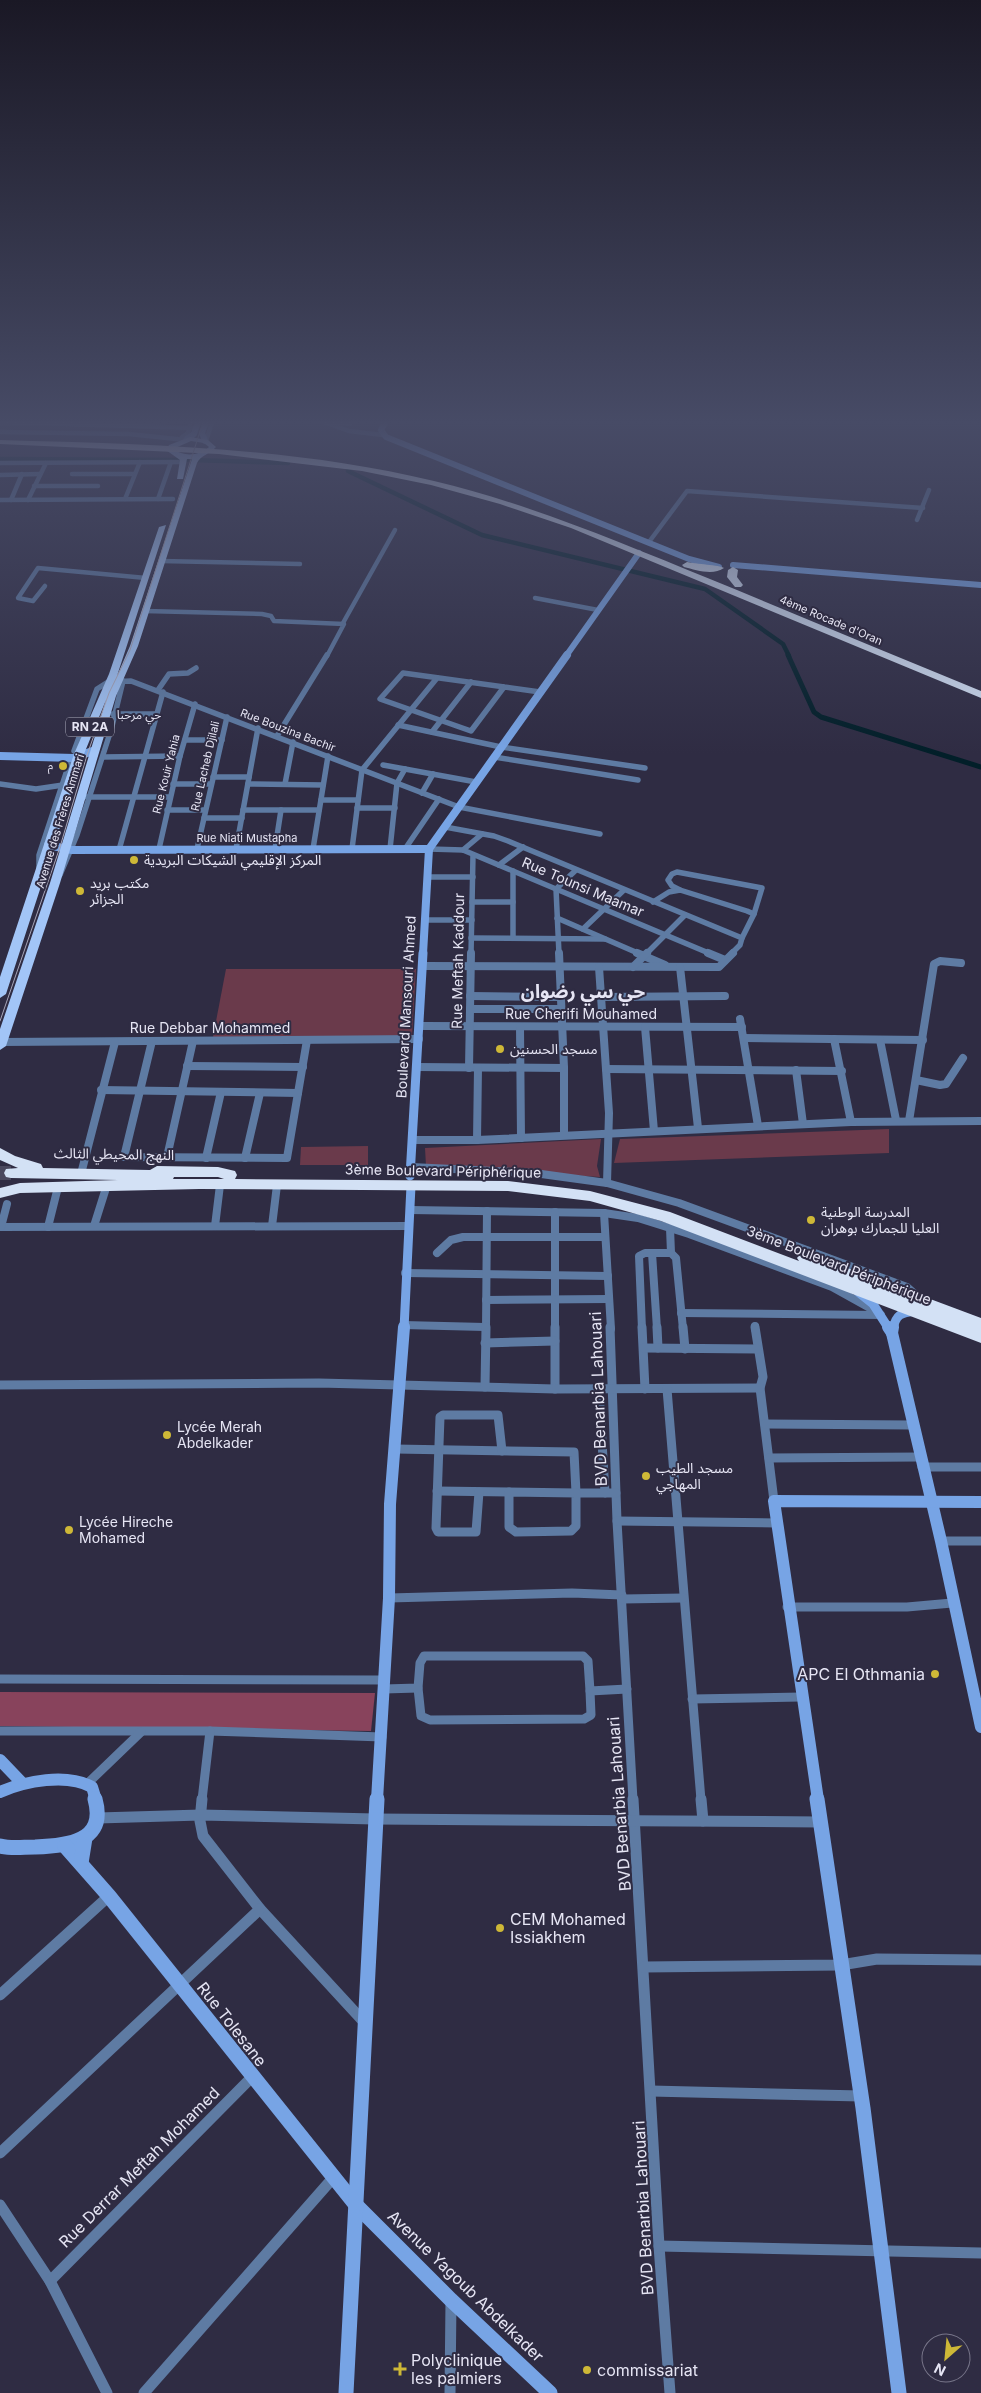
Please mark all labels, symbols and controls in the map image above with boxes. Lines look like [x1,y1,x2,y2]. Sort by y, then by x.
street label: 4ème Rocade d'Oran [778,592,884,648]
street label: Rue Bouzina Bachir [238,705,338,755]
district label: حي مرحبا [117,707,161,725]
road number: RN 2A [66,718,114,736]
street label: Rue Lacheb Djilali [188,720,222,812]
street label: Rue Kouir Yahia [149,733,183,815]
street label: Avenue des Frères Ammari [33,752,87,890]
place label: م [48,759,53,774]
marker: م [57,760,69,772]
street label: Rue Niati Mustapha [196,831,298,845]
place label: المركز الإقليمي الشيكات البريدية [144,851,321,871]
street label: Rue Tounsi Maamar [520,853,647,920]
marker: المركز الإقليمي الشيكات البريدية [128,854,140,866]
place label: مكتب بريد الجزائر [89,874,149,908]
marker: مكتب بريد الجزائر [74,885,86,897]
street label: Rue Meftah Kaddour [448,893,467,1029]
street label: Boulevard Mansouri Ahmed [392,915,419,1099]
district label: حي سي رضوان [521,980,645,1006]
street label: Rue Cherifi Mouhamed [505,1005,657,1022]
street label: Rue Debbar Mohammed [130,1019,290,1036]
place label: مسجد الحسنين [510,1040,598,1058]
marker: مسجد الحسنين [494,1043,506,1055]
street label: النهج المحيطي الثالث [54,1144,174,1166]
street label: 3ème Boulevard Périphérique [345,1160,541,1181]
place label: المدرسة الوطنية العليا للجمارك بوهران [821,1203,939,1237]
marker: المدرسة الوطنية العليا للجمارك بوهران [805,1214,817,1226]
street label: 3ème Boulevard Périphérique [744,1221,934,1308]
street label: BVD Benarbia Lahouari [585,1311,611,1487]
place label: Lycée Merah Abdelkader [177,1418,262,1451]
marker: Lycée Merah Abdelkader [161,1429,173,1441]
place label: مسجد الطيب المهاجي [656,1459,733,1495]
marker: مسجد الطيب المهاجي [640,1470,652,1482]
place label: Lycée Hireche Mohamed [79,1513,173,1546]
marker: Lycée Hireche Mohamed [63,1524,75,1536]
place label: APC El Othmania [797,1664,925,1684]
marker: APC El Othmania [929,1668,941,1680]
street label: BVD Benarbia Lahouari [603,1716,635,1892]
place label: CEM Mohamed Issiakhem [510,1909,626,1947]
marker: CEM Mohamed Issiakhem [494,1922,506,1934]
street label: Rue Tolesane [193,1978,271,2070]
street label: Rue Derrar Meftah Mohamed [54,2082,224,2252]
street label: BVD Benarbia Lahouari [628,2120,658,2296]
street label: Avenue Yagoub Abdelkader [384,2206,548,2366]
north arrow [921,2333,971,2383]
place label: Polyclinique les palmiers [411,2350,502,2388]
place label: commissariat [597,2360,698,2380]
text: N [931,2360,948,2380]
marker: Polyclinique les palmiers [393,2362,407,2376]
marker: commissariat [581,2364,593,2376]

